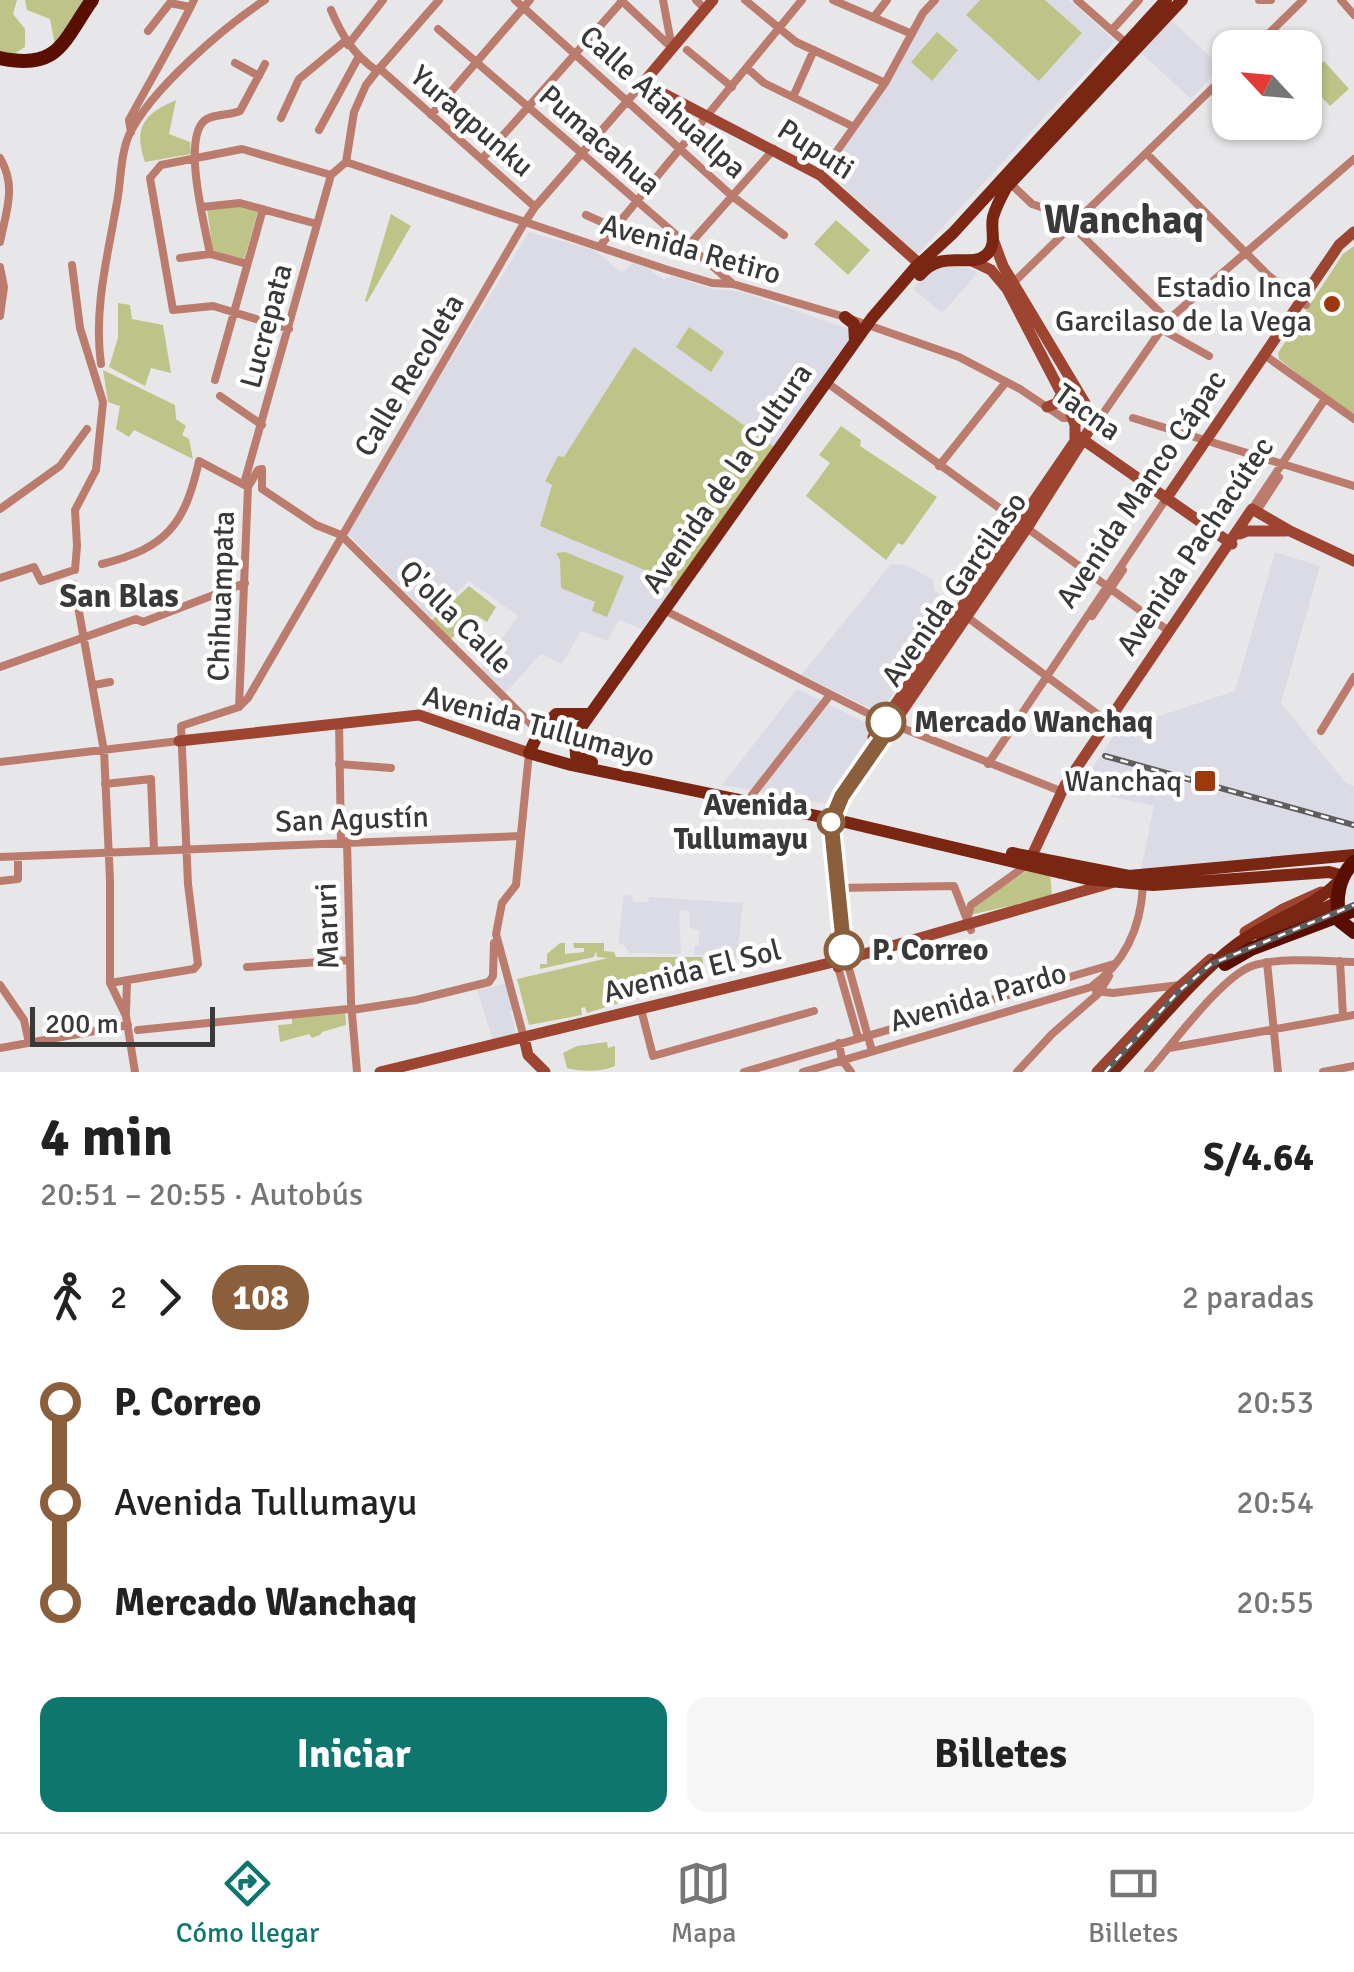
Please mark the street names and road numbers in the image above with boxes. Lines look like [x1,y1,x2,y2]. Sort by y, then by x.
street label: Calle Atahuallpa [572,18,754,187]
street label: Yuraqpunku [402,58,541,185]
street label: Pumacahua [531,77,668,203]
street label: Puputi [770,111,861,188]
street label: Avenida Retiro [596,206,785,293]
street label: Lucrepata [232,260,301,392]
street label: Calle Recoleta [346,287,472,463]
street label: Avenida de la Cultura [634,356,821,600]
street label: Avenida Manco Cápac [1048,363,1235,615]
street label: Tacna [1047,376,1128,449]
street label: Avenida Pachacútec [1109,430,1282,662]
street label: Avenida Garcilaso [874,485,1035,694]
street label: Chihuampata [200,510,243,682]
street label: Q'olla Calle [391,553,520,682]
street label: Avenida Tullumayo [419,678,659,775]
street label: San Agustín [275,798,429,841]
street label: Maruri [308,882,347,970]
street label: Avenida El Sol [599,932,785,1011]
street label: Avenida Pardo [885,955,1071,1040]

